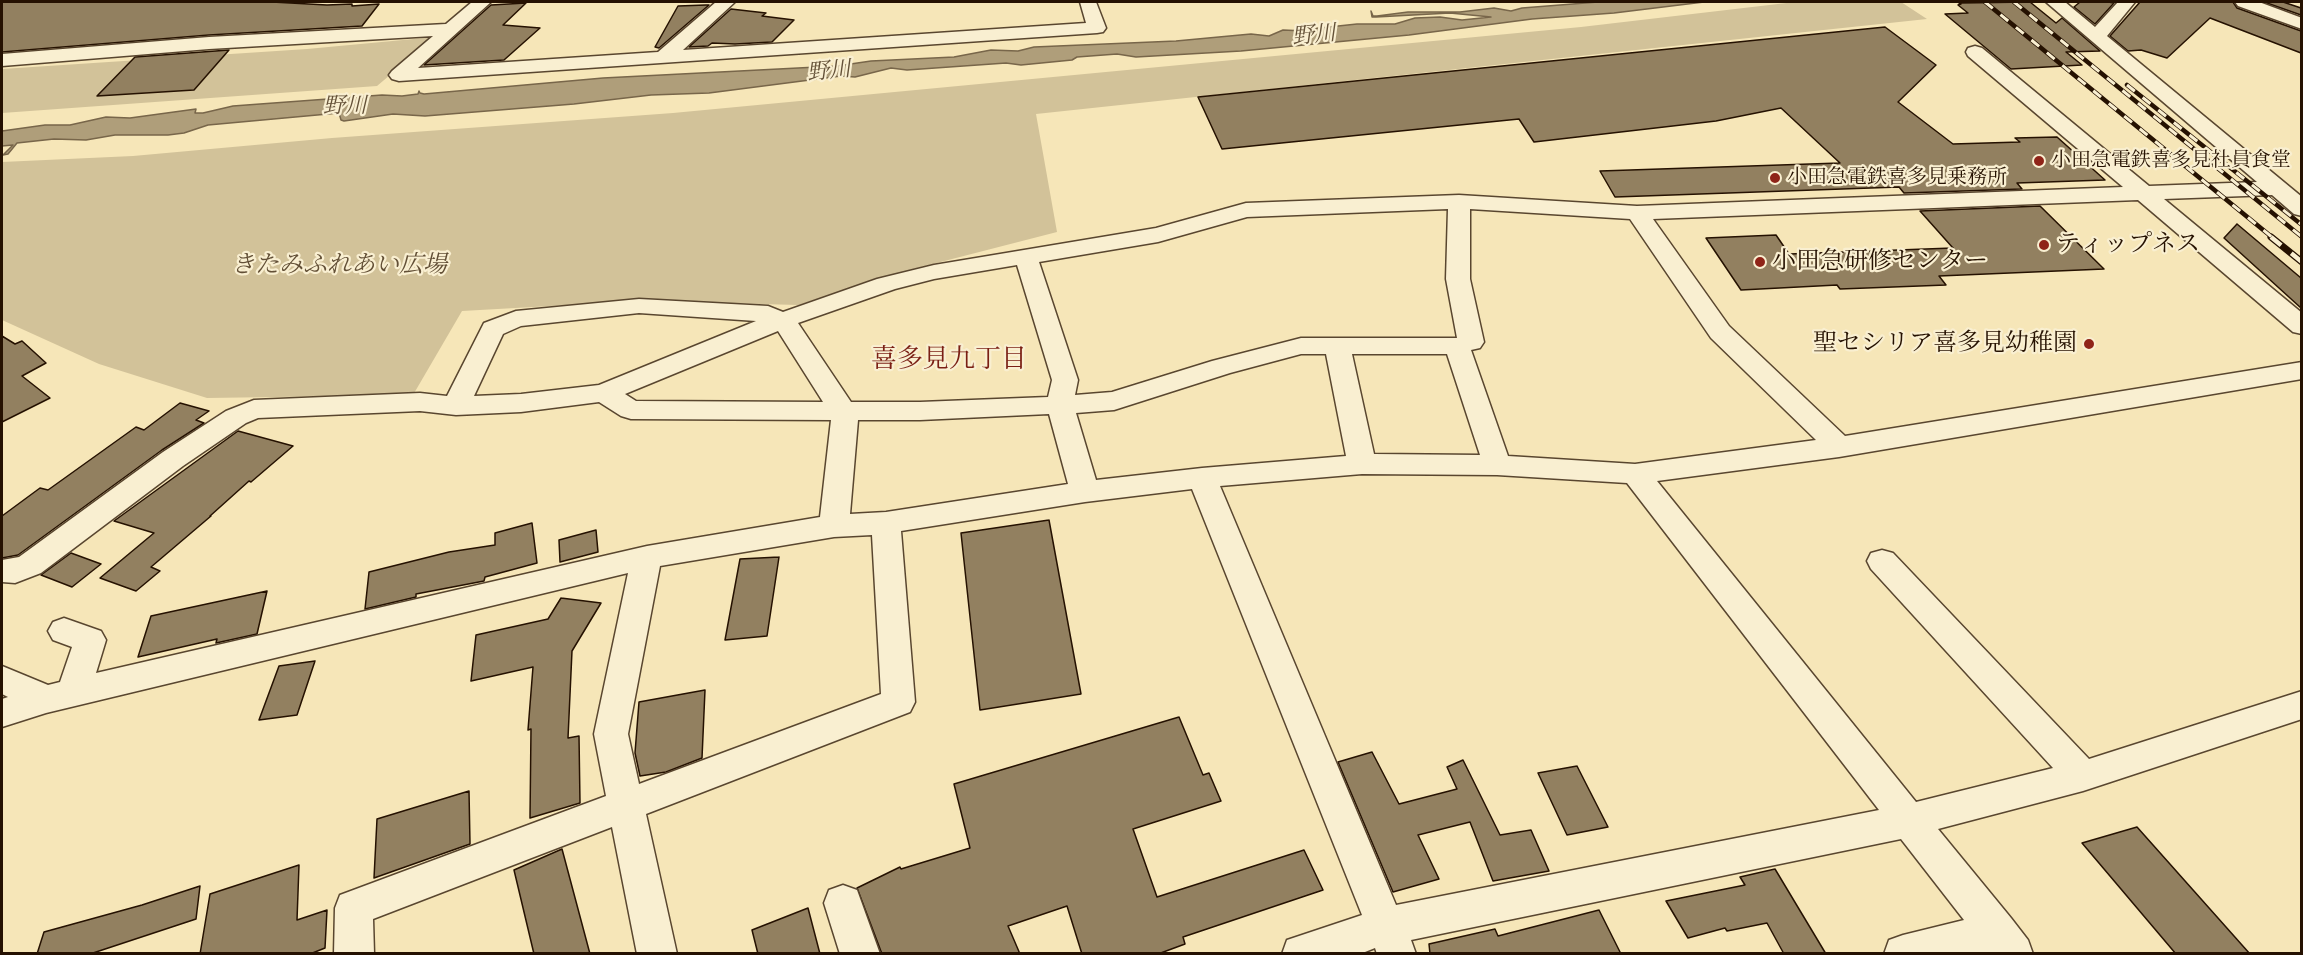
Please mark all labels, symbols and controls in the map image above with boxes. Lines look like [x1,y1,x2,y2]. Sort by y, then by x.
water label: 野川 [1291,21,1337,51]
water label: 野川 [806,57,852,87]
water label: 野川 [323,93,367,121]
place label: 小田急電鉄喜多見社員食堂 [2051,149,2291,173]
marker: 小田急電鉄喜多見社員食堂 [2032,154,2046,168]
place label: 小田急電鉄喜多見乗務所 [1787,166,2007,190]
marker: 小田急電鉄喜多見乗務所 [1768,171,1782,185]
place label: ティップネス [2056,231,2200,259]
marker: ティップネス [2037,238,2051,252]
place label: 小田急研修センター [1772,248,1988,276]
park label: きたみふれあい広場 [231,252,447,280]
marker: 小田急研修センター [1753,255,1767,269]
place label: 聖セシリア喜多見幼稚園 [1813,330,2077,358]
marker: 聖セシリア喜多見幼稚園 [2082,337,2096,351]
district label: 喜多見九丁目 [871,345,1027,377]

